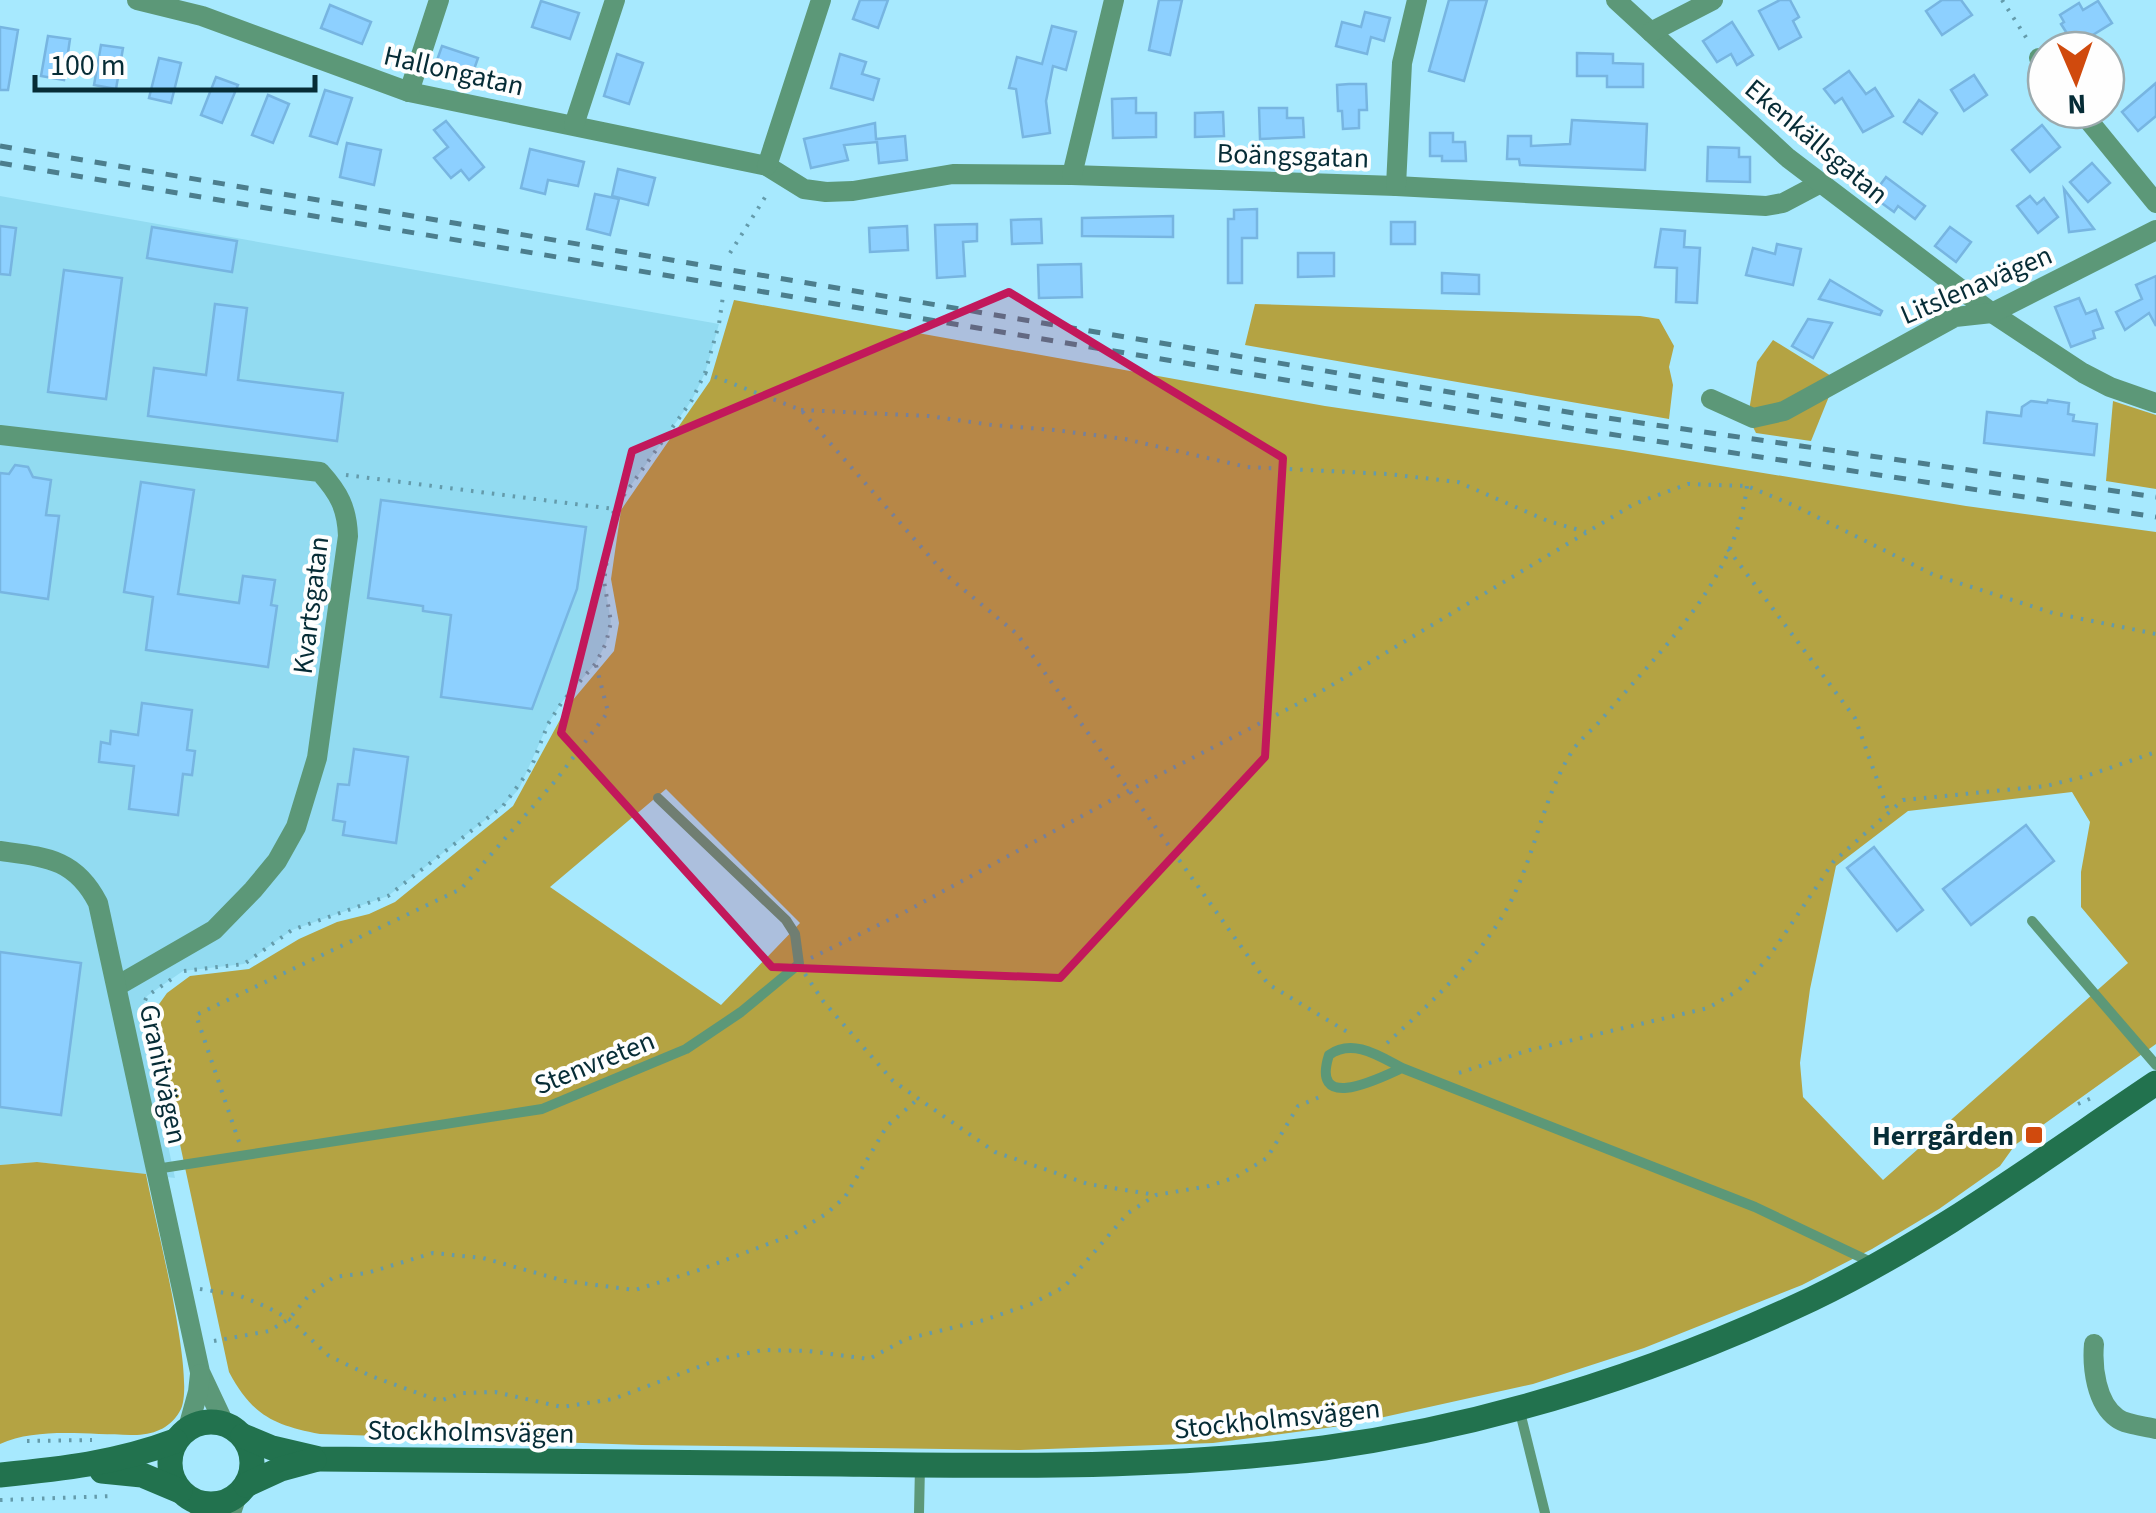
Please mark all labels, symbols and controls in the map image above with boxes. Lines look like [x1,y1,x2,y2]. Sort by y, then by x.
scale bar [35,30,315,92]
north arrow [2026,30,2126,130]
street label: Hallongatan [380,35,528,107]
text: 100 m [50,44,126,87]
street label: Ekenkällsgatan [1736,70,1897,214]
text: N [2067,84,2087,124]
street label: Boängsgatan [1216,133,1370,179]
street label: Litslenavägen [1894,235,2059,335]
street label: Kvartsgatan [283,534,339,676]
street label: Granitvägen [129,1001,197,1148]
street label: Stenvreten [528,1021,661,1105]
place label: Herrgården [1872,1116,2014,1156]
marker: Herrgården [2023,1124,2045,1146]
street label: Stockholmsvägen [1172,1388,1382,1450]
street label: Stockholmsvägen [367,1410,575,1454]

